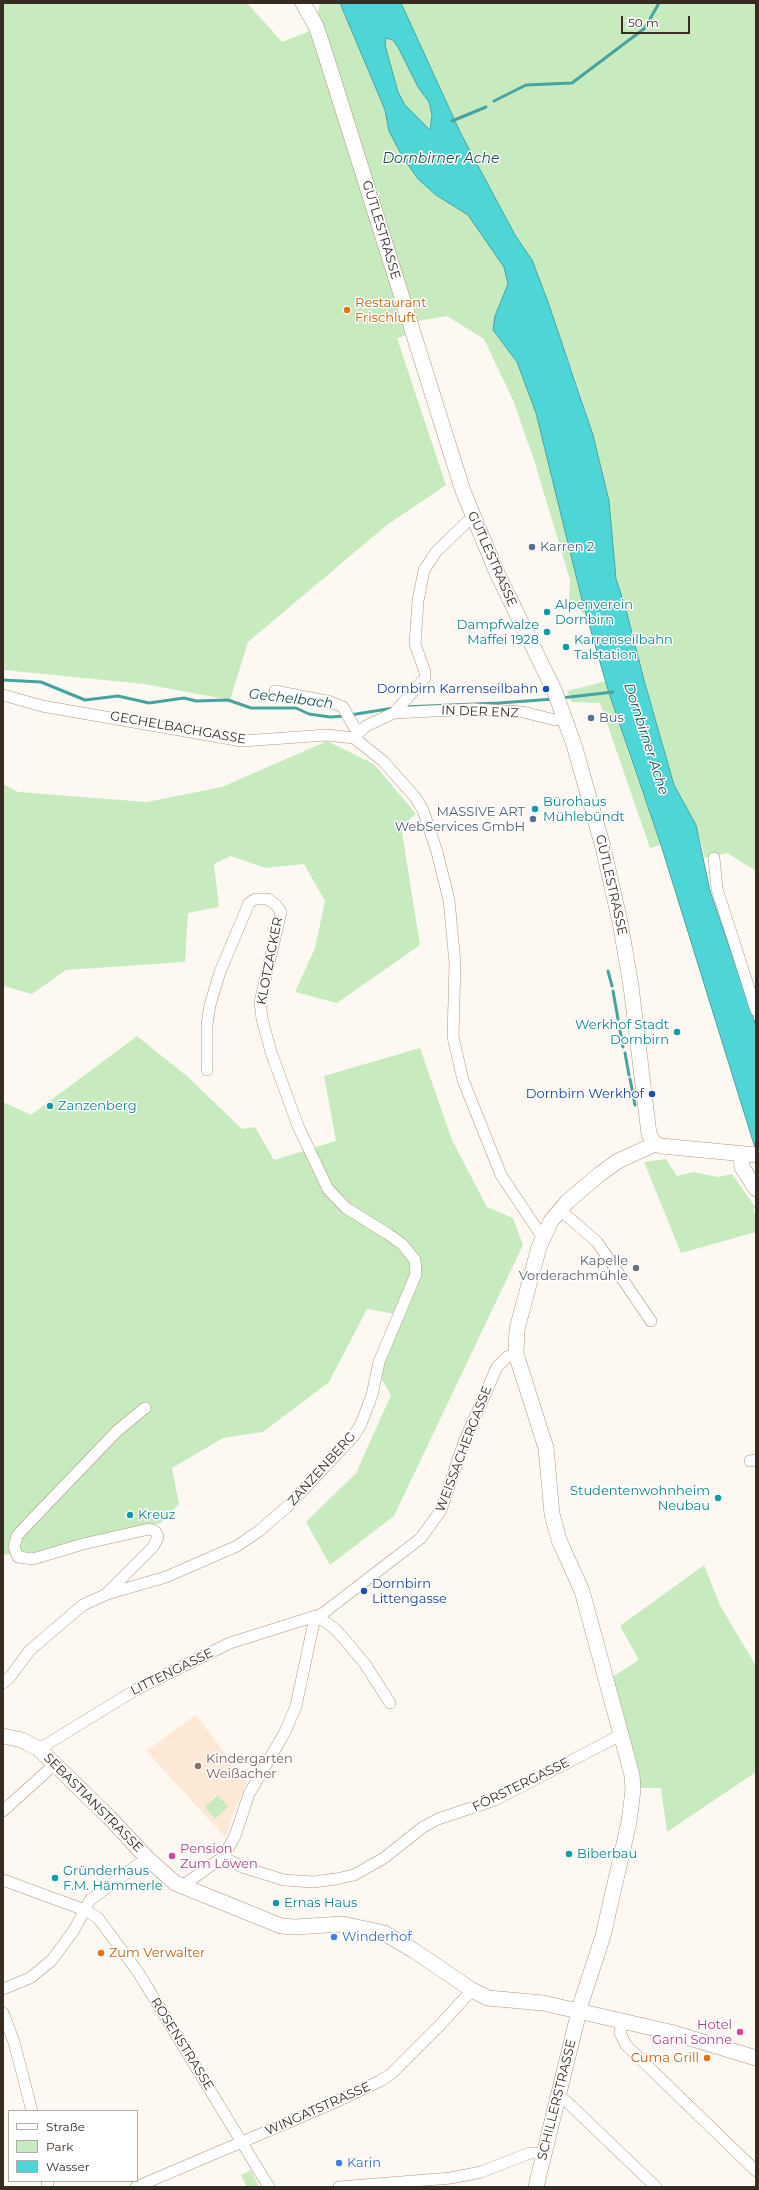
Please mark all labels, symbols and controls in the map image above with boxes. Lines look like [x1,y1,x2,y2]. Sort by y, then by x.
scale bar [623,8,692,34]
text: 50 m [628,15,659,30]
water label: Dornbirner Ache [383,151,499,167]
street label: GÜTLESTRASSE [359,179,403,281]
place label: Restaurant Frischluft [355,295,426,326]
marker: Restaurant Frischluft [342,305,352,315]
street label: GÜTLESTRASSE [464,509,520,609]
place label: Karren 2 [540,539,594,555]
marker: Karren 2 [527,542,537,552]
place label: Alpenverein Dornbirn [555,597,633,628]
marker: Alpenverein Dornbirn [542,607,552,617]
place label: Dampfwalze Maffei 1928 [457,617,539,648]
marker: Dampfwalze Maffei 1928 [542,627,552,637]
place label: Karrenseilbahn Talstation [574,632,673,663]
marker: Karrenseilbahn Talstation [561,642,571,652]
place label: Dornbirn Karrenseilbahn [377,681,538,697]
water label: Dornbirner Ache [620,681,672,797]
marker: Dornbirn Karrenseilbahn [541,684,551,694]
water label: Gechelbach [248,685,334,713]
street label: IN DER ENZ [441,703,519,721]
street label: GECHELBACHGASSE [109,708,247,748]
place label: Bus [599,710,624,726]
marker: Bus [586,713,596,723]
place label: Bürohaus Mühlebündt [543,794,625,825]
place label: MASSIVE ART WebServices GmbH [395,804,525,835]
marker: Bürohaus Mühlebündt [530,804,540,814]
marker: MASSIVE ART WebServices GmbH [528,814,538,824]
street label: GÜTLESTRASSE [592,833,630,937]
street label: KLOTZACKER [254,916,286,1006]
place label: Werkhof Stadt Dornbirn [575,1017,669,1048]
marker: Werkhof Stadt Dornbirn [672,1027,682,1037]
place label: Dornbirn Werkhof [526,1086,644,1102]
marker: Dornbirn Werkhof [647,1089,657,1099]
place label: Zanzenberg [58,1098,137,1114]
marker: Zanzenberg [45,1101,55,1111]
place label: Kapelle Vorderachmühle [519,1253,628,1284]
marker: Kapelle Vorderachmühle [631,1263,641,1273]
street label: WEISSACHERGASSE [433,1384,495,1514]
street label: ZANZENBERG [285,1429,359,1509]
place label: Studentenwohnheim Neubau [570,1483,710,1514]
marker: Studentenwohnheim Neubau [713,1493,723,1503]
place label: Kreuz [138,1507,175,1523]
marker: Kreuz [125,1510,135,1520]
place label: Dornbirn Littengasse [372,1576,447,1607]
marker: Dornbirn Littengasse [359,1586,369,1596]
street label: LITTENGASSE [128,1645,216,1699]
street label: SEBASTIANSTRASSE [40,1750,146,1856]
place label: Kindergarten Weißacher [206,1751,293,1782]
street label: FÖRSTERGASSE [470,1755,572,1815]
marker: Kindergarten Weißacher [193,1761,203,1771]
place label: Pension Zum Löwen [180,1841,258,1872]
place label: Biberbau [577,1846,637,1862]
marker: Biberbau [564,1849,574,1859]
marker: Pension Zum Löwen [167,1851,177,1861]
place label: Gründerhaus F.M. Hämmerle [63,1863,163,1894]
marker: Gründerhaus F.M. Hämmerle [50,1873,60,1883]
place label: Ernas Haus [284,1895,357,1911]
marker: Ernas Haus [271,1898,281,1908]
place label: Winderhof [342,1929,412,1945]
marker: Winderhof [329,1932,339,1942]
place label: Zum Verwalter [109,1945,205,1961]
marker: Zum Verwalter [96,1948,106,1958]
street label: ROSENSTRASSE [147,1995,217,2093]
place label: Hotel Garni Sonne [652,2017,732,2048]
marker: Hotel Garni Sonne [735,2027,745,2037]
street label: SCHILLERSTRASSE [534,2038,580,2162]
place label: Cuma Grill [631,2050,699,2066]
marker: Cuma Grill [702,2053,712,2063]
street label: WINGATSTRASSE [263,2079,373,2139]
legend [8,2110,138,2182]
text: Straße [46,2119,85,2134]
text: Park [46,2139,73,2154]
place label: Karin [347,2155,381,2171]
marker: Karin [334,2158,344,2168]
text: Wasser [46,2159,90,2174]

